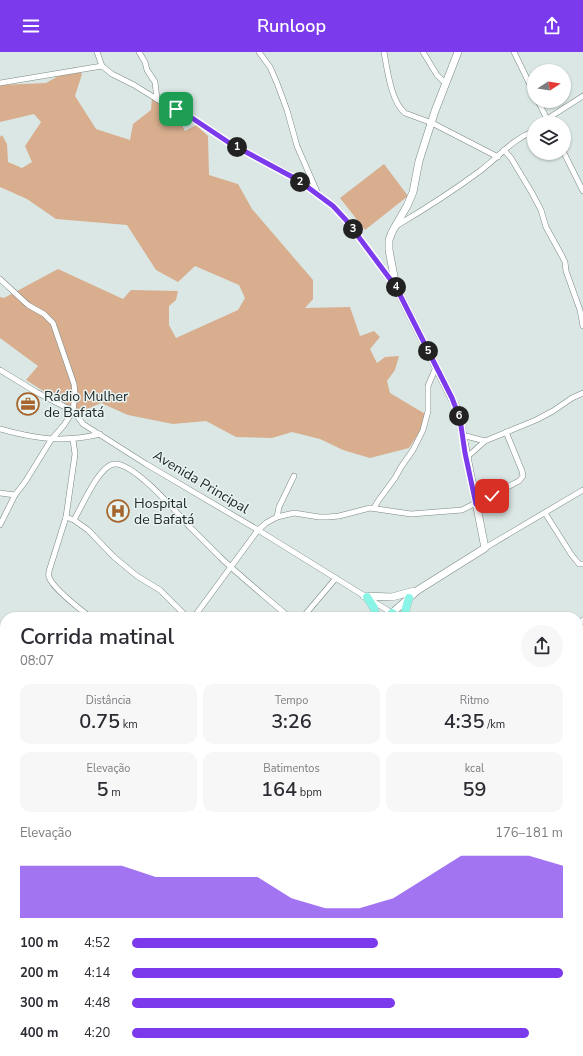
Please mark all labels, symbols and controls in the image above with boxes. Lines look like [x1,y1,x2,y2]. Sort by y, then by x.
text: Runloop [257,14,326,38]
icon: menu [20,15,42,37]
icon: share [541,15,563,37]
north arrow [527,64,571,108]
map controls [527,64,571,160]
pin [159,92,193,126]
icon: arrive [165,98,187,120]
button: layers [527,116,571,160]
pin: 1 [227,137,247,157]
text: 1 [234,139,240,154]
pin: 2 [290,172,310,192]
text: 2 [297,174,303,189]
pin: 3 [343,219,363,239]
text: 3 [350,221,356,236]
pin: 4 [386,277,406,297]
text: 4 [393,279,399,294]
pin: 5 [418,341,438,361]
text: 5 [425,343,431,358]
place label: Rádio Mulher de Bafatá [44,387,128,422]
office icon: Rádio Mulher de Bafatá [15,391,41,417]
pin: 6 [449,406,469,426]
text: 6 [456,408,462,423]
street label: Avenida Principal [149,446,253,519]
pin [475,479,509,513]
icon: check [481,485,503,507]
place label: Hospital de Bafatá [134,494,194,529]
hospital icon: Hospital de Bafatá [105,498,131,524]
text: Corrida matinal [20,622,174,652]
button: share [521,625,563,667]
text: 08:07 [20,652,54,670]
text: Distância [86,693,131,708]
text: Tempo [275,693,308,708]
text: Ritmo [460,693,489,708]
text: 0.75 [79,708,120,735]
text: 3:26 [271,708,312,735]
text: 4:35 [444,708,484,735]
text: km [120,717,138,732]
text: /km [484,717,505,732]
text: Elevação [87,761,130,776]
text: Batimentos [263,761,320,776]
text: kcal [465,761,484,776]
text: 5 [96,776,108,803]
text: 164 [261,776,297,803]
text: 59 [463,776,487,803]
text: m [108,785,121,800]
text: bpm [297,785,322,800]
text: Elevação [20,824,72,842]
text: 176–181 m [495,824,563,842]
text: 100 m [20,934,58,952]
text: 4:52 [84,934,110,952]
text: 200 m [20,964,58,982]
text: 4:14 [84,964,110,982]
text: 300 m [20,994,58,1012]
text: 4:48 [84,994,110,1012]
text: 400 m [20,1024,58,1042]
text: 4:20 [84,1024,110,1042]

